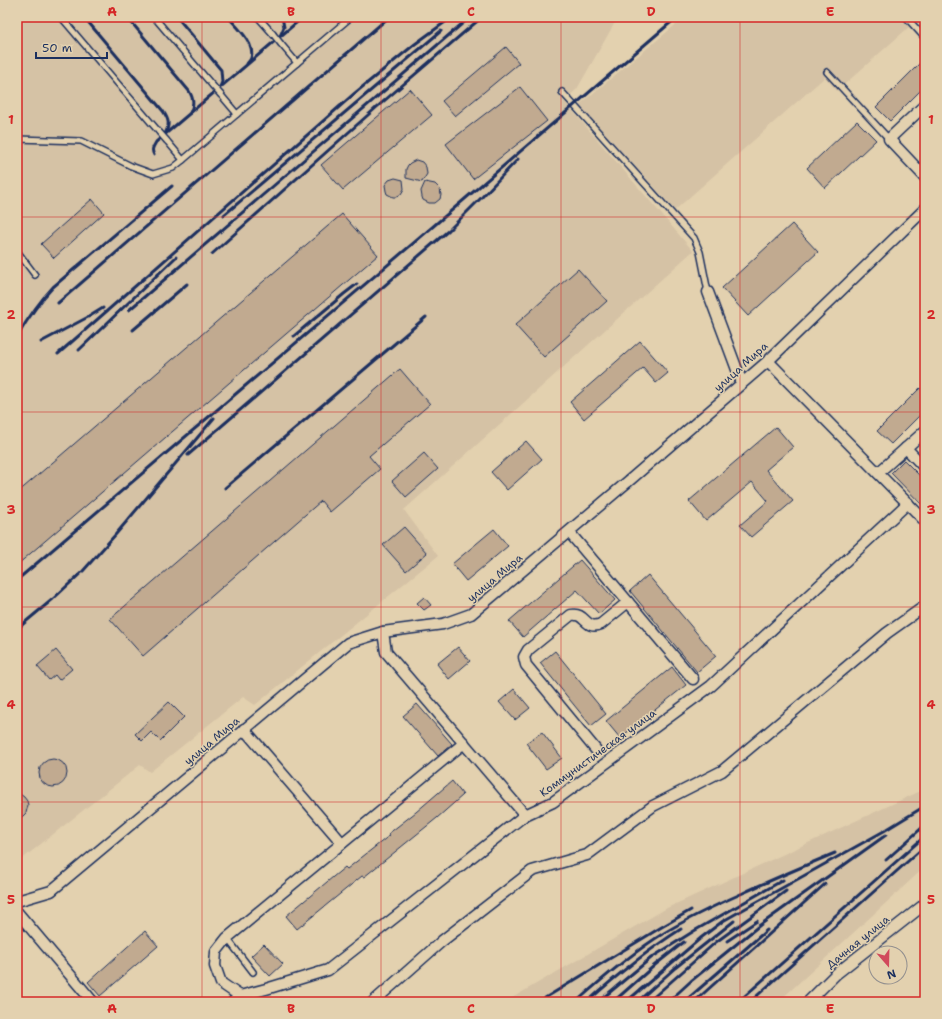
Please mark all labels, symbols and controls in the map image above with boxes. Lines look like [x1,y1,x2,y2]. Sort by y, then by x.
text: A [107,3,117,20]
text: B [287,3,295,20]
text: C [467,3,475,20]
text: D [646,3,656,20]
text: E [826,3,835,20]
scale bar [36,34,107,60]
text: 50 m [42,40,72,56]
text: 1 [8,111,14,128]
text: 1 [928,111,934,128]
text: 2 [6,306,16,323]
text: 2 [926,306,936,323]
street label: улица Мира [711,339,771,395]
text: 3 [6,501,16,518]
text: 3 [926,501,936,518]
street label: улица Мира [464,550,526,606]
text: 4 [6,696,16,713]
text: 4 [926,696,936,713]
street label: Коммунистическая улица [537,706,659,800]
street label: улица Мира [181,713,243,769]
text: 5 [7,891,15,908]
text: 5 [927,891,935,908]
street label: Дачная улица [823,912,893,972]
north arrow [868,945,908,985]
text: N [884,965,898,983]
text: A [107,1000,117,1017]
text: B [287,1000,295,1017]
text: C [467,1000,475,1017]
text: D [646,1000,656,1017]
text: E [826,1000,835,1017]

